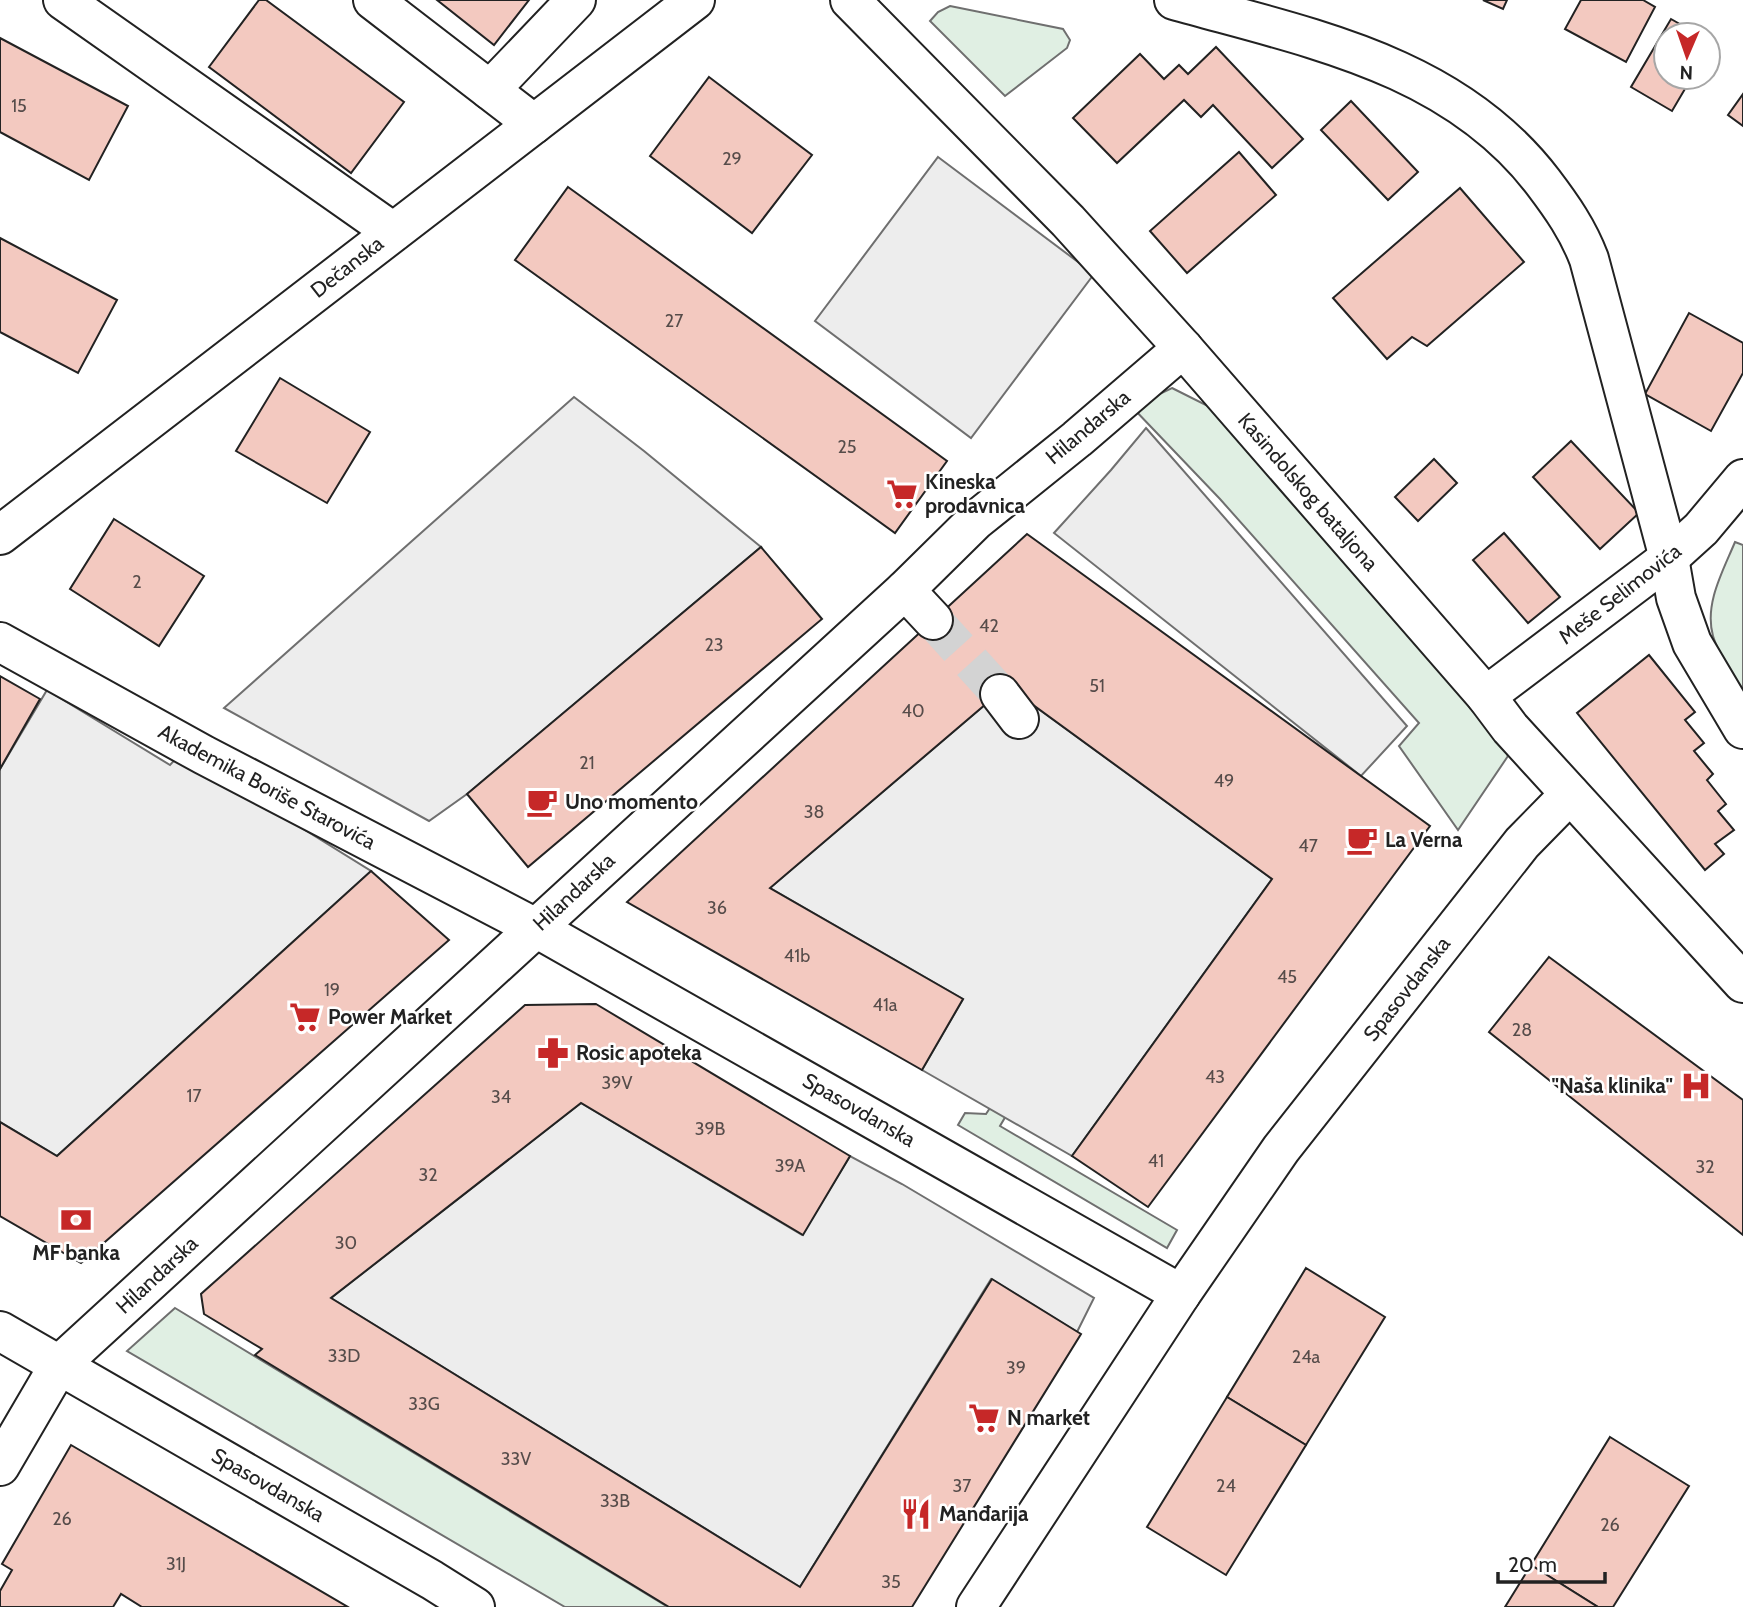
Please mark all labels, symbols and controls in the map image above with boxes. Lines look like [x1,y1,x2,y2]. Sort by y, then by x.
north arrow [1652,21,1722,91]
text: N [1679,61,1694,84]
house number: 15 [11,95,27,117]
house number: 29 [722,148,742,170]
street label: Dečanska [305,230,388,303]
house number: 27 [665,310,683,332]
street label: Hilandarska [1040,384,1135,469]
street label: Kasindolskog bataljona [1232,408,1384,576]
house number: 25 [837,436,857,458]
place label: Kineska prodavnica [925,469,1025,518]
supermarket icon: Kineska prodavnica [885,477,919,511]
street label: Meše Selimovića [1554,538,1686,649]
house number: 2 [132,571,142,593]
house number: 42 [979,615,999,637]
house number: 23 [704,634,724,656]
house number: 51 [1089,675,1105,697]
house number: 40 [902,700,924,722]
street label: Akademika Boriše Starovića [154,719,380,854]
house number: 21 [579,752,595,774]
house number: 49 [1214,770,1234,792]
cafe icon: Uno momento [525,785,559,819]
place label: Uno momento [565,789,698,814]
house number: 38 [804,801,824,823]
cafe icon: La Verna [1345,823,1379,857]
place label: La Verna [1385,827,1463,852]
house number: 47 [1298,835,1318,857]
street label: Hilandarska [528,848,620,936]
house number: 36 [707,897,727,919]
street label: Spasovdanska [1358,931,1455,1046]
house number: 41b [784,945,810,967]
house number: 45 [1277,966,1297,988]
house number: 19 [324,979,340,1001]
house number: 41a [873,994,898,1016]
supermarket icon: Power Market [288,1000,322,1034]
place label: Power Market [328,1004,452,1029]
house number: 28 [1512,1019,1532,1041]
pharmacy icon: Rosic apoteka [536,1036,570,1070]
place label: Rosic apoteka [576,1040,702,1065]
house number: 43 [1205,1066,1225,1088]
street label: Spasovdanska [799,1067,920,1152]
hospital icon: "Naša klinika" [1679,1069,1713,1103]
house number: 39V [602,1072,632,1094]
place label: "Naša klinika" [1551,1073,1673,1098]
house number: 17 [187,1085,201,1107]
house number: 34 [491,1086,511,1108]
house number: 39B [695,1118,726,1140]
house number: 41 [1148,1150,1164,1172]
house number: 39A [775,1155,805,1177]
house number: 32 [1695,1156,1715,1178]
house number: 32 [418,1164,438,1186]
bank icon: MF banka [59,1203,93,1237]
street label: Hilandarska [111,1231,203,1319]
house number: 30 [335,1232,357,1254]
place label: MF banka [32,1240,120,1265]
house number: 33D [328,1345,360,1367]
house number: 24a [1292,1346,1321,1368]
house number: 39 [1006,1357,1026,1379]
house number: 33G [408,1393,440,1415]
supermarket icon: N market [967,1401,1001,1435]
place label: N market [1007,1405,1090,1430]
street label: Spasovdanska [208,1442,329,1527]
house number: 33V [501,1448,531,1470]
house number: 37 [953,1475,971,1497]
house number: 24 [1216,1475,1236,1497]
house number: 33B [600,1490,630,1512]
restaurant icon: Manđarija [899,1497,933,1531]
place label: Manđarija [939,1501,1029,1526]
house number: 26 [52,1508,72,1530]
house number: 26 [1600,1514,1620,1536]
scale bar [1498,1540,1605,1584]
text: 20 m [1508,1552,1557,1577]
house number: 31J [166,1553,186,1575]
house number: 35 [881,1571,901,1593]

